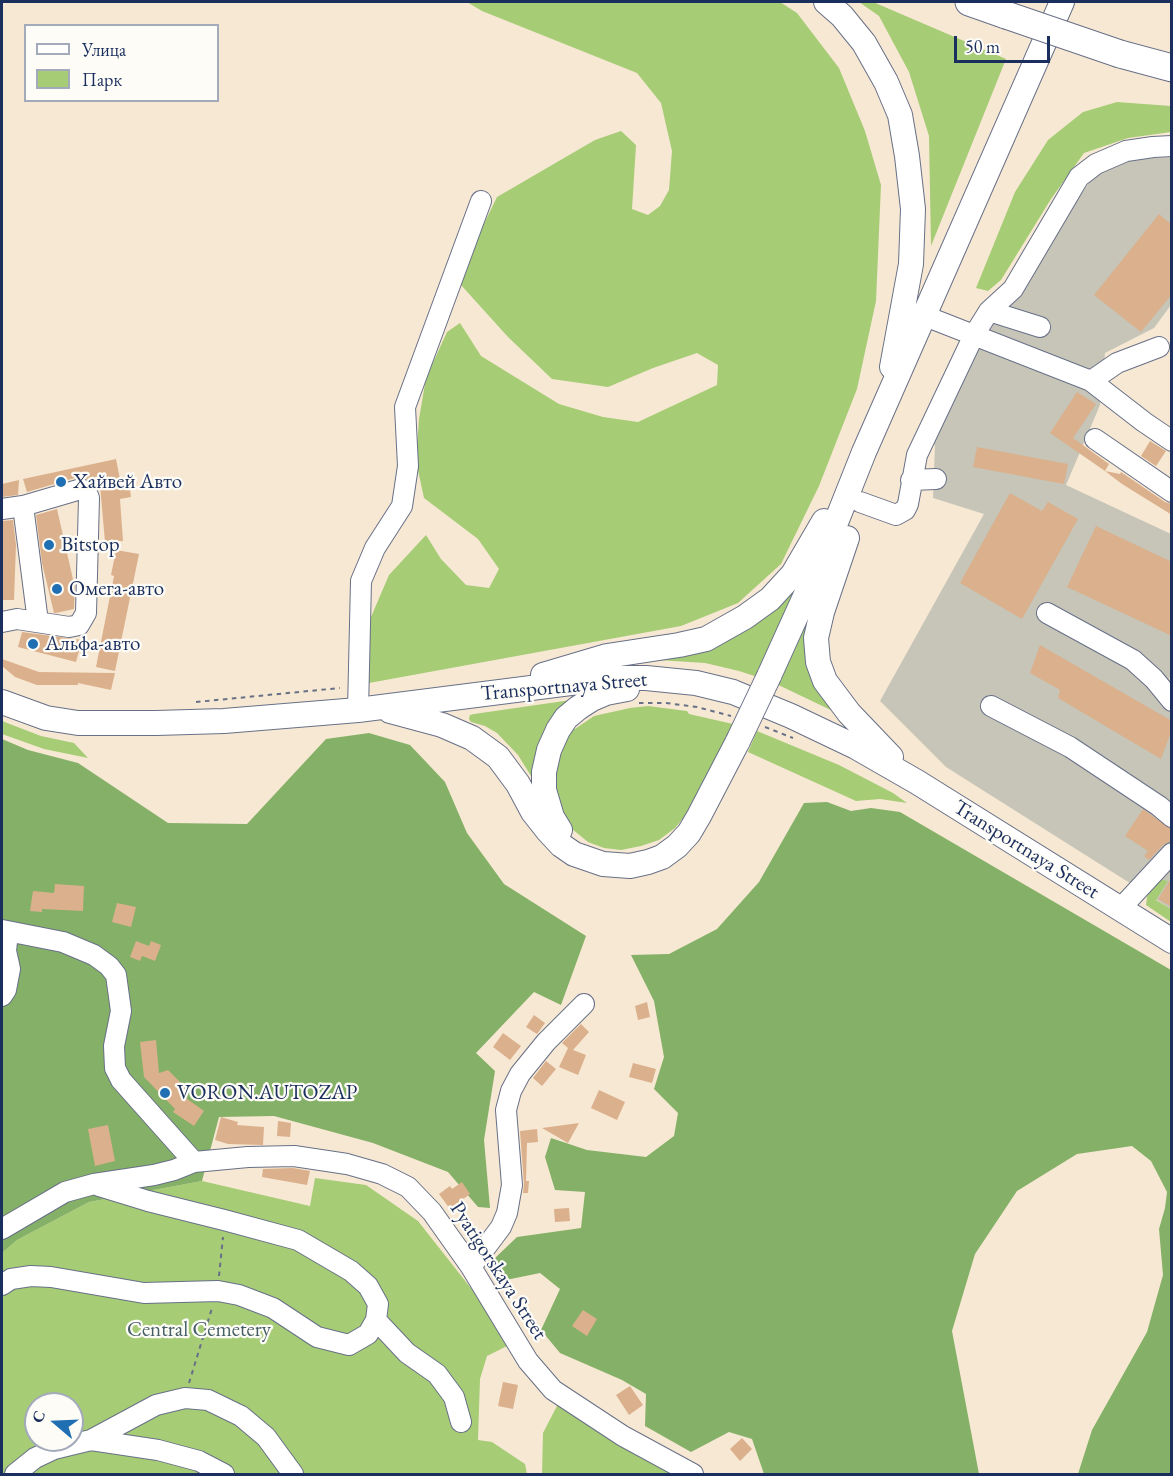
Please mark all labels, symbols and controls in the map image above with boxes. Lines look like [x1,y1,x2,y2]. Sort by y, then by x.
legend [24,24,219,102]
scale bar [957,24,1053,62]
text: 50 m [965,35,1000,58]
text: Улица [82,38,126,61]
text: Парк [82,68,122,91]
place label: Хайвей Авто [73,469,182,495]
marker: Хайвей Авто [54,475,68,489]
place label: Bitstop [61,532,120,558]
marker: Bitstop [42,538,56,552]
place label: Омега-авто [69,576,164,602]
marker: Омега-авто [50,582,64,596]
place label: Альфа-авто [45,631,140,657]
marker: Альфа-авто [26,637,40,651]
street label: Transportnaya Street [480,667,648,707]
street label: Transportnaya Street [949,795,1103,905]
place label: VORON.AUTOZAP [177,1080,357,1106]
marker: VORON.AUTOZAP [158,1086,172,1100]
street label: Pyatigorskaya Street [444,1197,552,1345]
park label: Central Cemetery [127,1317,271,1343]
north arrow [24,1392,84,1452]
text: С [27,1408,50,1425]

